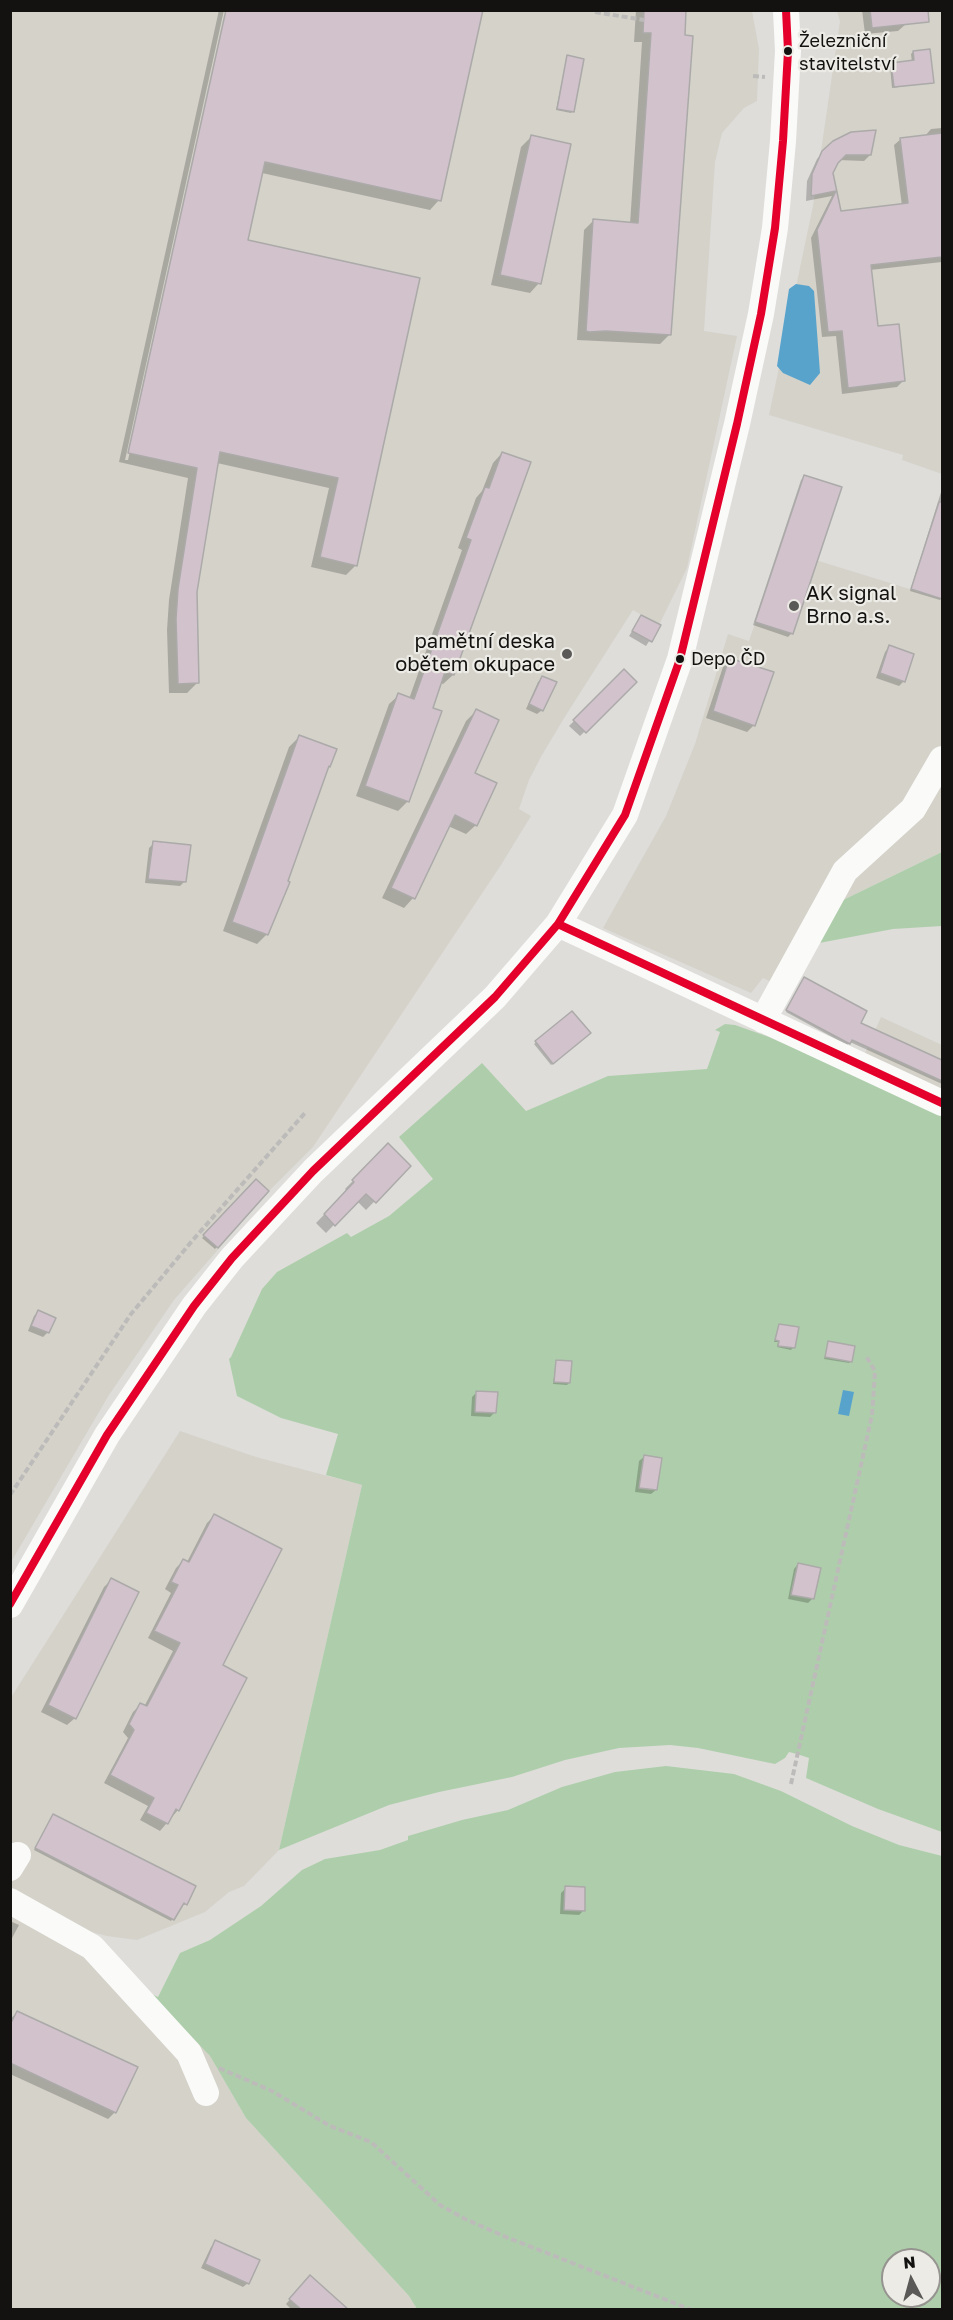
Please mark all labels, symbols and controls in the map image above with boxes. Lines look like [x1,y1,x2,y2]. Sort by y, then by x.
place label: Železniční stavitelství [799,30,896,72]
marker: Železniční stavitelství [782,45,794,57]
place label: AK signal Brno a.s. [806,582,896,629]
marker: AK signal Brno a.s. [787,599,801,613]
place label: pamětní deska obětem okupace [395,630,555,677]
marker: pamětní deska obětem okupace [560,647,574,661]
place label: Depo ČD [691,648,765,670]
marker: Depo ČD [674,653,686,665]
north arrow [881,2248,941,2308]
text: N [902,2252,916,2273]

